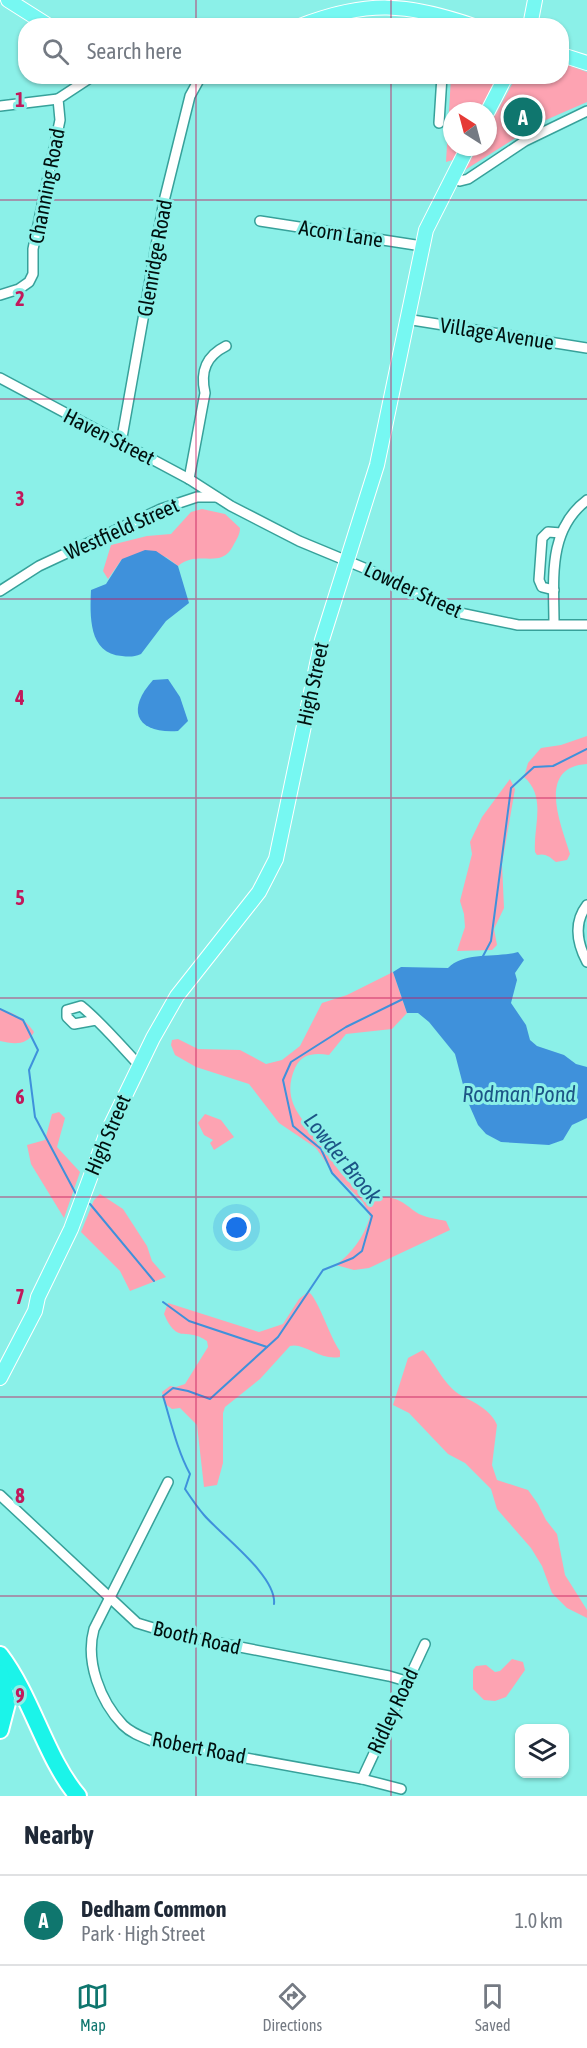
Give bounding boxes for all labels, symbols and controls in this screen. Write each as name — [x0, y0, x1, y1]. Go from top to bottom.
search box — [18, 18, 569, 84]
icon: search — [39, 35, 72, 68]
text: Search here — [87, 38, 182, 64]
text: 1 — [15, 88, 25, 111]
pin: A — [504, 94, 542, 140]
north arrow — [443, 102, 497, 156]
street label: Channing Road — [23, 126, 69, 245]
street label: Glenridge Road — [132, 197, 176, 318]
street label: Acorn Lane — [297, 215, 385, 251]
text: 2 — [15, 287, 25, 310]
street label: Village Avenue — [438, 312, 556, 354]
street label: Haven Street — [60, 403, 159, 469]
text: 3 — [15, 487, 25, 510]
street label: Westfield Street — [61, 492, 182, 564]
street label: Lowder Street — [361, 556, 466, 622]
street label: High Street — [291, 640, 333, 728]
text: 4 — [14, 686, 25, 709]
text: 5 — [15, 886, 25, 909]
water label: Rodman Pond — [462, 1081, 576, 1107]
text: 6 — [15, 1085, 25, 1108]
street label: High Street — [79, 1091, 135, 1179]
water label: Lowder Brook — [299, 1108, 387, 1208]
your location — [222, 1213, 251, 1242]
text: 7 — [15, 1285, 25, 1308]
text: 8 — [15, 1484, 25, 1507]
street label: Booth Road — [151, 1615, 243, 1659]
street label: Ridley Road — [362, 1664, 422, 1757]
text: 9 — [15, 1684, 25, 1707]
map controls — [515, 1724, 569, 1778]
button: layers — [515, 1724, 569, 1778]
street label: Robert Road — [150, 1726, 248, 1768]
text: Nearby — [24, 1820, 94, 1850]
text: Dedham Common — [81, 1896, 226, 1922]
text: A — [39, 1909, 48, 1932]
text: 1.0 km — [515, 1909, 563, 1932]
text: Park · High Street — [81, 1922, 205, 1945]
tab: Map — [76, 1980, 109, 2034]
tab: Directions — [262, 1980, 322, 2034]
tab: Saved — [475, 1980, 510, 2034]

